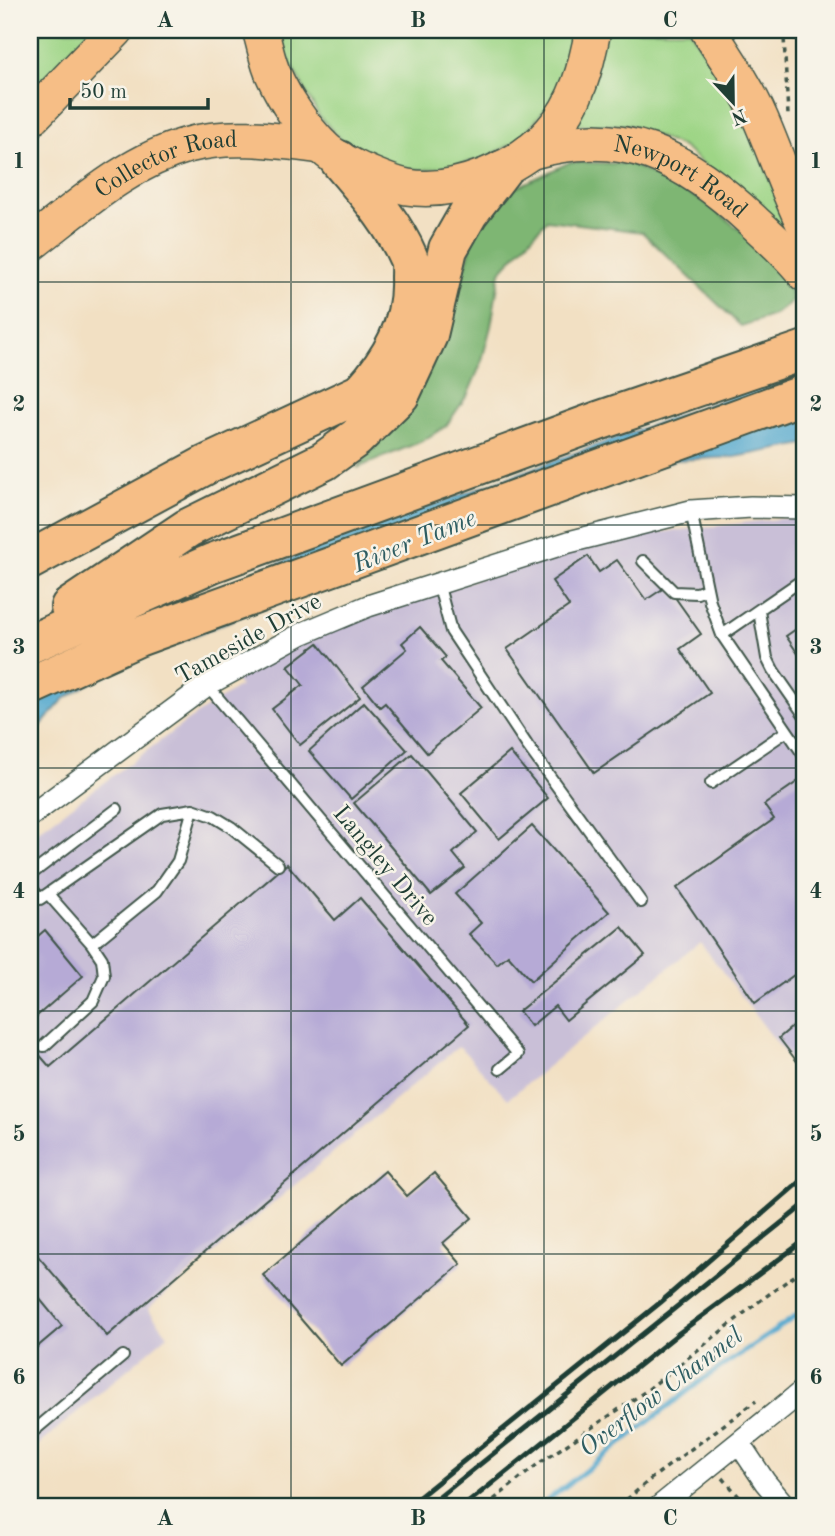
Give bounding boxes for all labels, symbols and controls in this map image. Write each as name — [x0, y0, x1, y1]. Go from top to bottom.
text: A — [156, 9, 174, 32]
text: B — [410, 9, 426, 32]
text: C — [662, 9, 678, 32]
scale bar — [70, 66, 208, 110]
north arrow — [698, 66, 768, 136]
text: 50 m — [80, 82, 127, 103]
text: N — [728, 104, 749, 127]
street label: Collector Road — [91, 129, 238, 204]
street label: Newport Road — [611, 133, 751, 224]
text: 1 — [12, 150, 26, 173]
text: 1 — [809, 150, 823, 173]
text: 2 — [12, 393, 26, 416]
text: 2 — [809, 393, 823, 416]
water label: River Tame — [348, 505, 480, 579]
street label: Tameside Drive — [172, 590, 326, 690]
text: 3 — [12, 636, 26, 659]
text: 3 — [809, 636, 823, 659]
street label: Langley Drive — [328, 802, 441, 931]
text: 4 — [12, 880, 26, 903]
text: 4 — [809, 880, 823, 903]
text: 5 — [12, 1123, 26, 1146]
text: 5 — [809, 1123, 823, 1146]
water label: Overflow Channel — [575, 1323, 748, 1462]
text: 6 — [12, 1366, 26, 1389]
text: 6 — [809, 1366, 823, 1389]
text: A — [156, 1507, 174, 1530]
text: B — [410, 1507, 426, 1530]
text: C — [662, 1507, 678, 1530]

